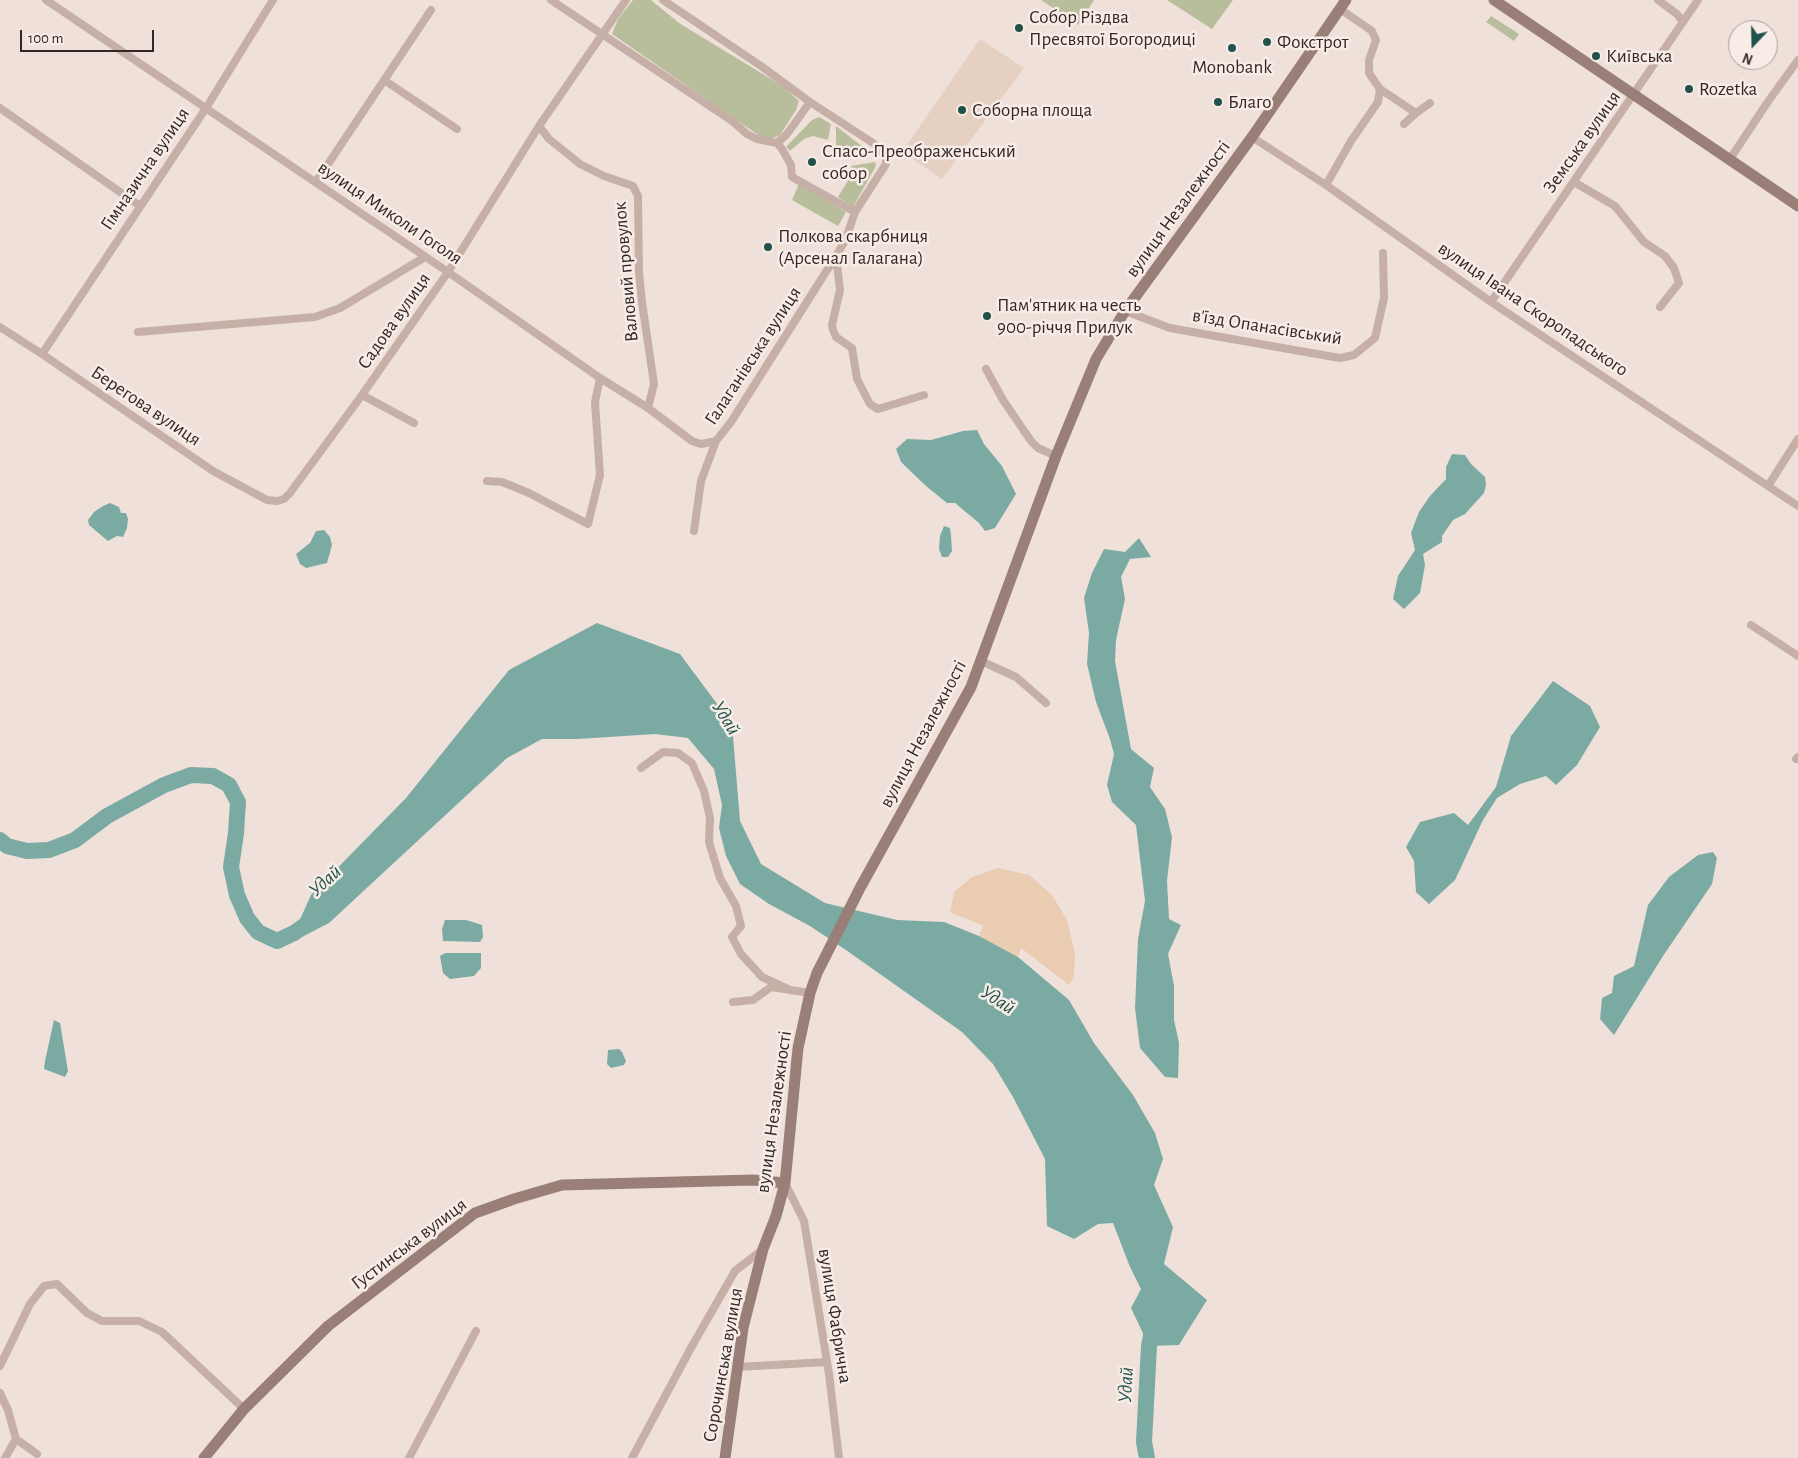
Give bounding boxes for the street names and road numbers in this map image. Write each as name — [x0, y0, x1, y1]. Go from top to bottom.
street label: Земська вулиця — [1538, 86, 1626, 198]
street label: Гімназична вулиця — [95, 103, 195, 235]
street label: вулиця Незалежності — [1121, 136, 1235, 282]
street label: вулиця Миколи Гоголя — [313, 156, 467, 270]
street label: Валовий провулок — [609, 201, 643, 343]
street label: вулиця Івана Скоропадського — [1433, 237, 1633, 381]
street label: Садова вулиця — [352, 268, 436, 374]
street label: Галаганівська вулиця — [700, 283, 806, 429]
street label: в'їзд Опанасівський — [1190, 304, 1344, 350]
street label: Берегова вулиця — [87, 361, 205, 451]
street label: вулиця Незалежності — [875, 656, 971, 812]
street label: вулиця Незалежності — [751, 1029, 797, 1195]
street label: Густинська вулиця — [347, 1193, 471, 1295]
street label: вулиця Фабрична — [813, 1247, 857, 1385]
street label: Сорочинська вулиця — [698, 1286, 748, 1444]

